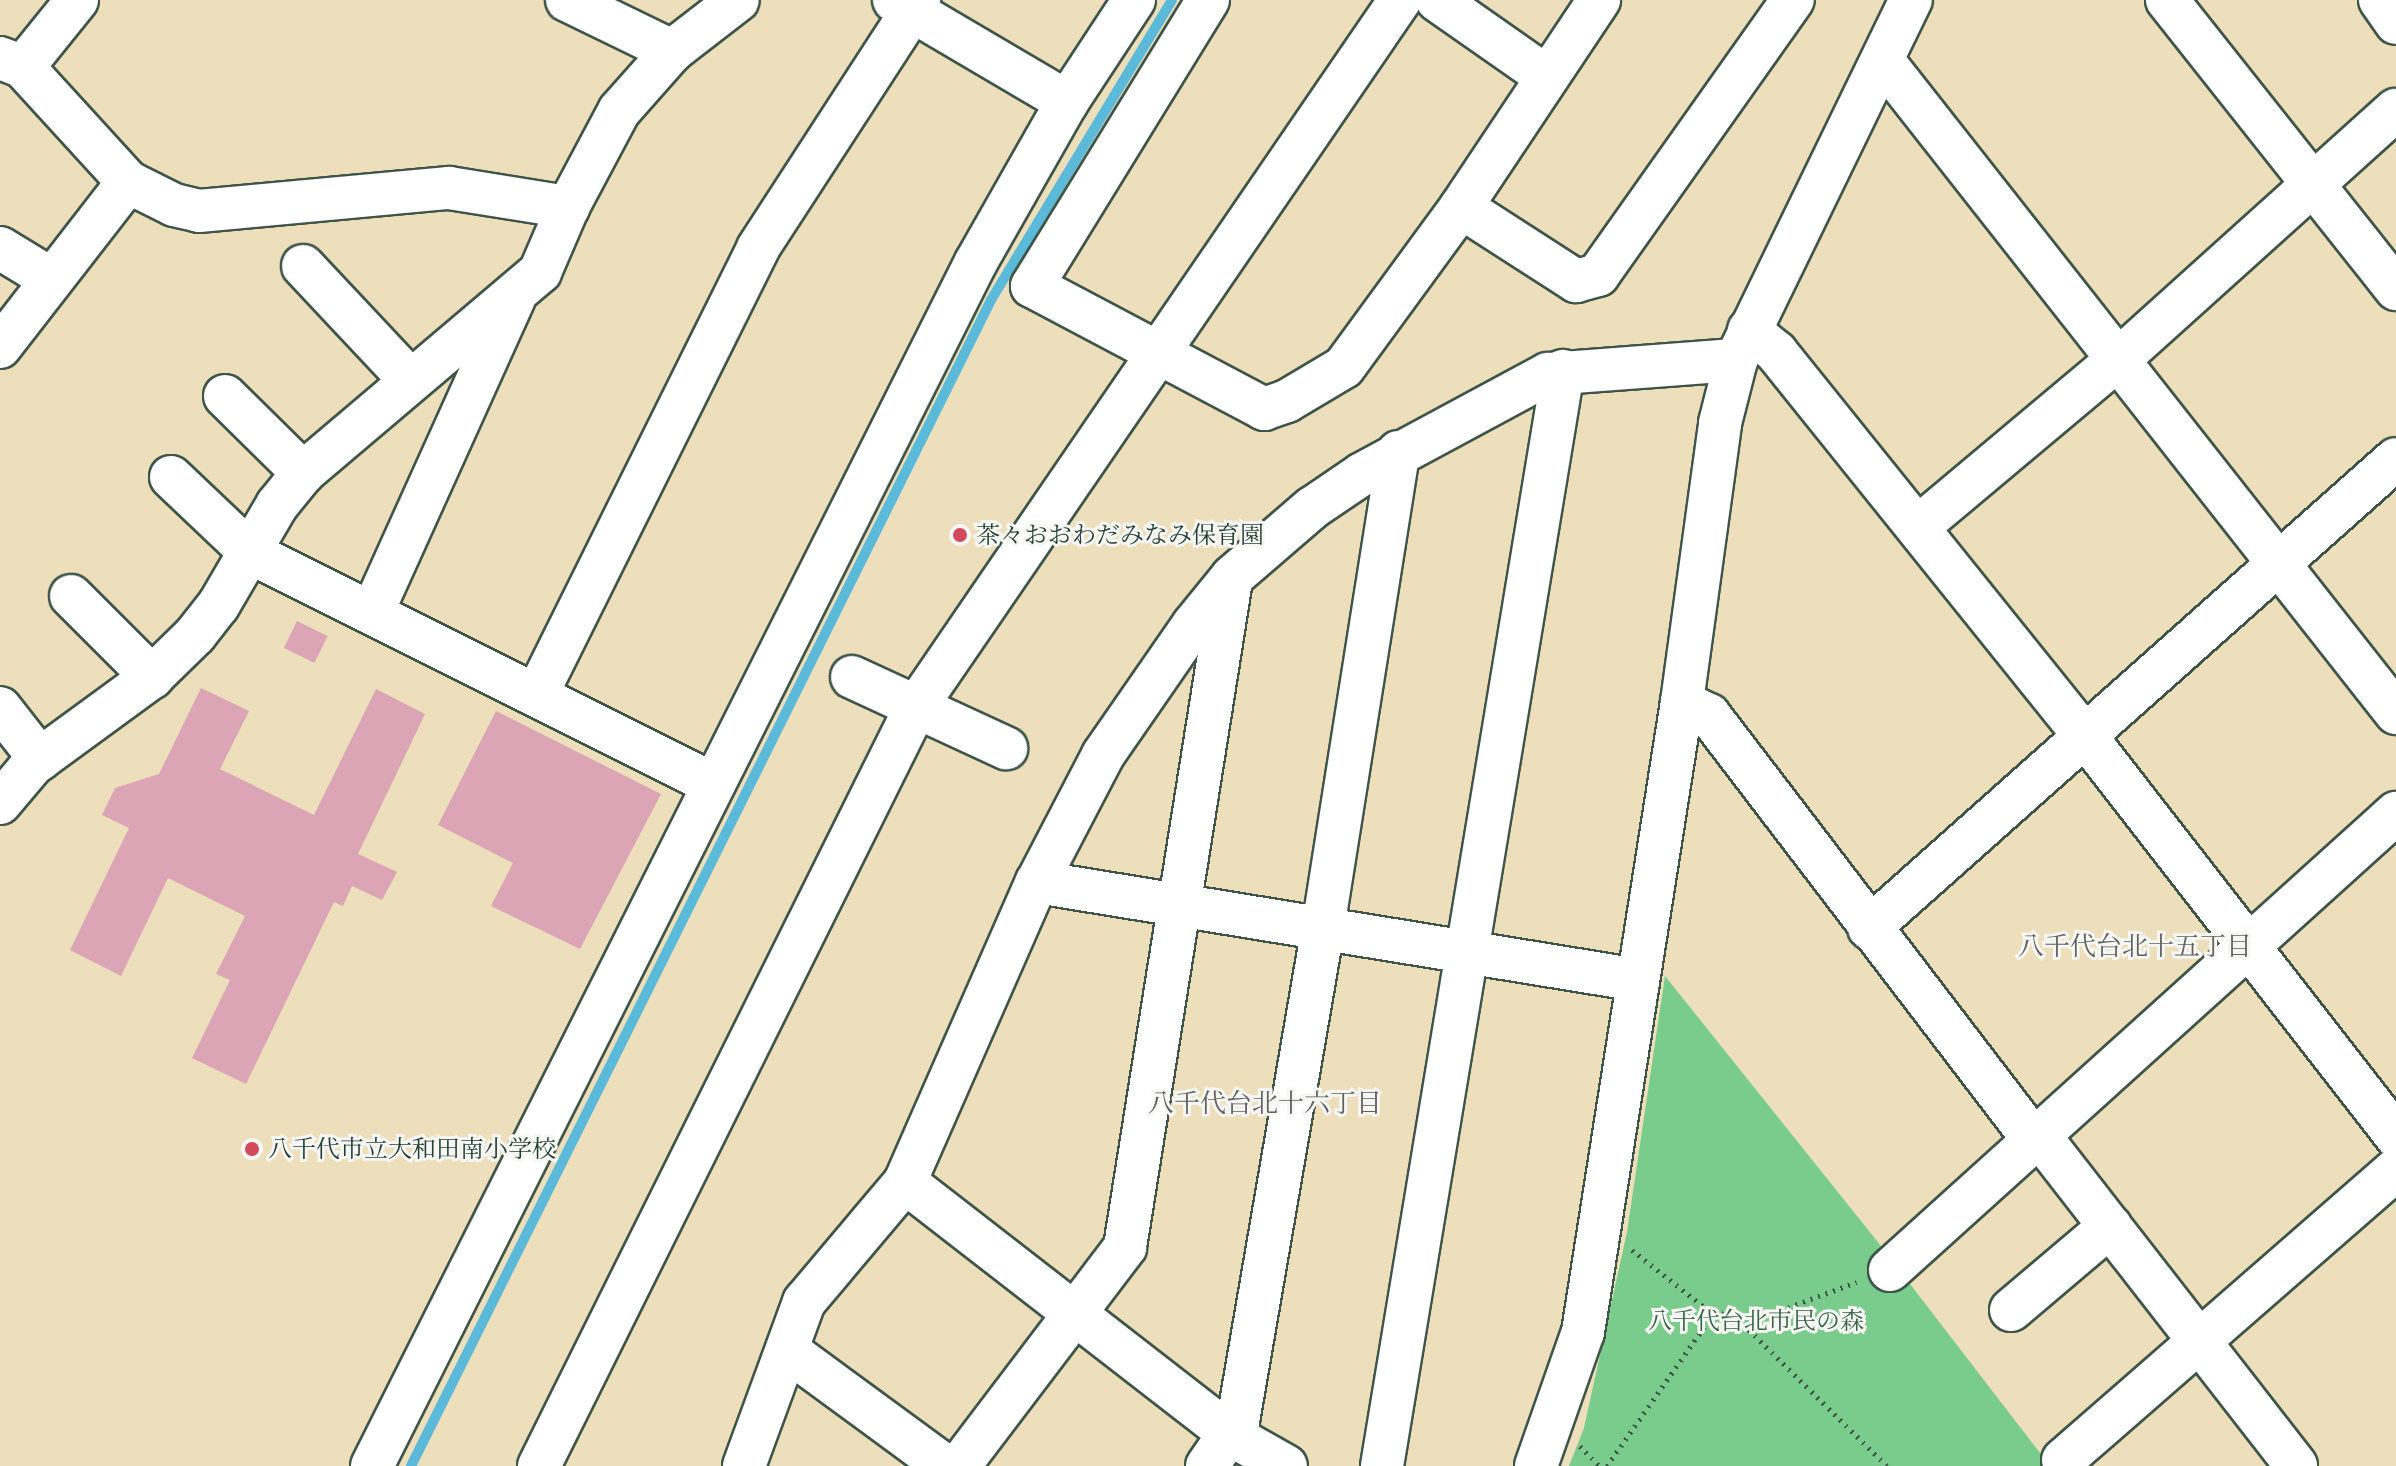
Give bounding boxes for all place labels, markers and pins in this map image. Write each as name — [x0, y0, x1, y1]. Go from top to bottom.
place label: 茶々おおわだみなみ保育園 — [976, 521, 1264, 549]
marker: 茶々おおわだみなみ保育園 — [951, 526, 969, 544]
place label: 八千代市立大和田南小学校 — [268, 1135, 556, 1163]
marker: 八千代市立大和田南小学校 — [243, 1140, 261, 1158]

